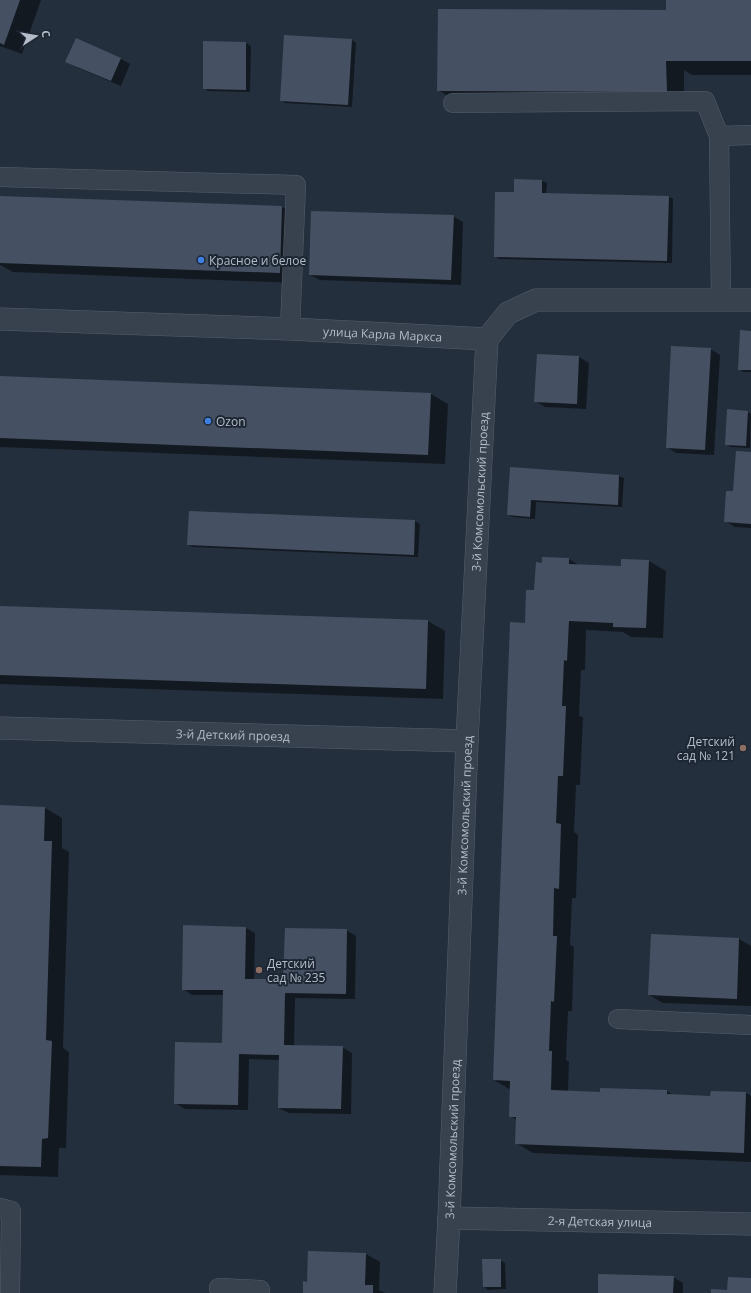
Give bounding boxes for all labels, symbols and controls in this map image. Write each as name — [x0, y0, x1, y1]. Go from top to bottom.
north arrow — [16, 16, 56, 56]
text: С — [38, 29, 54, 39]
place label: Красное и белое — [209, 252, 306, 269]
marker: Красное и белое — [196, 255, 206, 265]
street label: улица Карла Маркса — [323, 322, 443, 345]
street label: 3-й Комсомольский проезд — [467, 412, 492, 572]
place label: Ozon — [216, 413, 246, 430]
marker: Ozon — [203, 416, 213, 426]
street label: 3-й Детский проезд — [176, 724, 290, 745]
place label: Детский сад № 121 — [677, 733, 735, 764]
street label: 3-й Комсомольский проезд — [453, 735, 476, 895]
marker: Детский сад № 121 — [738, 743, 748, 753]
place label: Детский сад № 235 — [267, 955, 325, 986]
marker: Детский сад № 235 — [254, 965, 264, 975]
street label: 3-й Комсомольский проезд — [440, 1059, 463, 1219]
street label: 2-я Детская улица — [548, 1211, 652, 1231]

